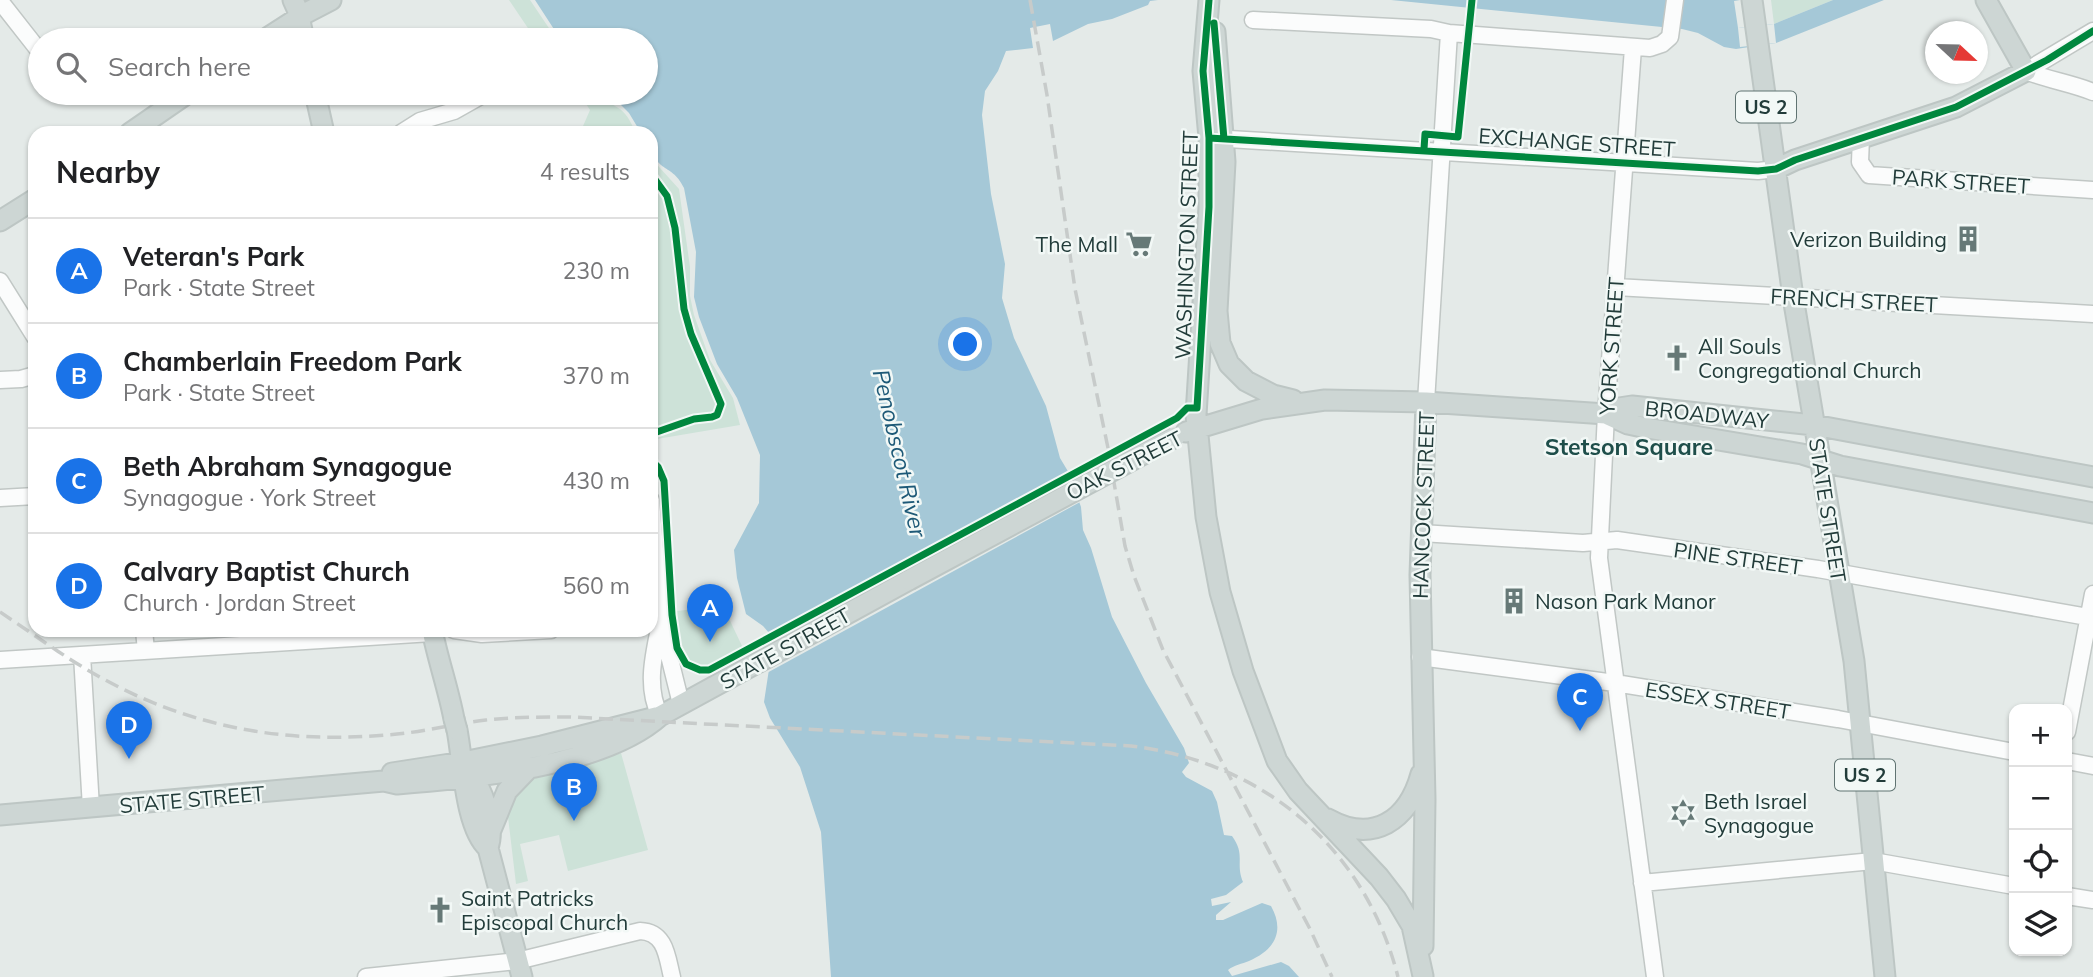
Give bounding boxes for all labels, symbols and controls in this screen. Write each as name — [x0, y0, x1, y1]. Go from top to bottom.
north arrow — [1925, 21, 1988, 84]
search box — [28, 28, 658, 105]
icon: search — [52, 48, 90, 86]
text: Search here — [108, 50, 251, 83]
road number: US 2 — [1736, 92, 1796, 122]
street label: EXCHANGE STREET — [1478, 122, 1677, 162]
street label: WASHINGTON STREET — [1169, 130, 1203, 360]
text: Nearby — [56, 153, 160, 191]
text: 4 results — [540, 157, 630, 186]
street label: PARK STREET — [1891, 163, 2031, 199]
building icon: Verizon Building — [1953, 224, 1983, 254]
place label: Verizon Building — [1790, 226, 1947, 252]
supermarket icon: The Mall — [1124, 229, 1154, 259]
place label: The Mall — [1035, 231, 1118, 257]
text: Veteran's Park — [123, 240, 304, 273]
text: A — [70, 256, 88, 285]
text: 230 m — [562, 256, 630, 285]
text: Park · State Street — [123, 273, 315, 302]
street label: YORK STREET — [1593, 276, 1629, 417]
street label: FRENCH STREET — [1770, 283, 1939, 317]
your location — [948, 327, 982, 361]
place label: All Souls Congregational Church — [1698, 333, 1921, 383]
church icon: All Souls Congregational Church — [1662, 343, 1692, 373]
text: Chamberlain Freedom Park — [123, 345, 462, 378]
text: B — [71, 361, 87, 390]
text: 370 m — [562, 361, 630, 390]
water label: Penobscot River — [867, 366, 934, 541]
text: Park · State Street — [123, 378, 315, 407]
street label: BROADWAY — [1644, 395, 1770, 433]
street label: HANCOCK STREET — [1407, 410, 1439, 599]
street label: OAK STREET — [1061, 424, 1187, 505]
district label: Stetson Square — [1545, 432, 1713, 461]
street label: STATE STREET — [1804, 436, 1852, 584]
text: Beth Abraham Synagogue — [123, 450, 452, 483]
text: C — [71, 466, 87, 495]
text: 430 m — [562, 466, 630, 495]
text: Synagogue · York Street — [123, 483, 376, 512]
street label: PINE STREET — [1672, 536, 1804, 580]
text: Calvary Baptist Church — [123, 555, 410, 588]
text: D — [70, 571, 88, 600]
text: 560 m — [562, 571, 630, 600]
pin: A — [687, 584, 733, 642]
building icon: Nason Park Manor — [1499, 586, 1529, 616]
text: Church · Jordan Street — [123, 588, 355, 617]
place label: Nason Park Manor — [1535, 588, 1716, 614]
street label: STATE STREET — [715, 601, 855, 695]
pin: C — [1557, 673, 1603, 731]
street label: ESSEX STREET — [1643, 676, 1793, 724]
pin: D — [106, 701, 152, 759]
map controls — [2009, 704, 2072, 956]
button: + — [2009, 704, 2072, 767]
road number: US 2 — [1835, 760, 1895, 790]
pin: B — [551, 763, 597, 821]
button: − — [2009, 767, 2072, 830]
street label: STATE STREET — [118, 780, 266, 818]
place label: Beth Israel Synagogue — [1704, 788, 1814, 838]
synagogue icon: Beth Israel Synagogue — [1668, 798, 1698, 828]
button: locate — [2009, 830, 2072, 893]
place label: Saint Patricks Episcopal Church — [461, 885, 628, 935]
button: layers — [2009, 893, 2072, 956]
church icon: Saint Patricks Episcopal Church — [425, 895, 455, 925]

